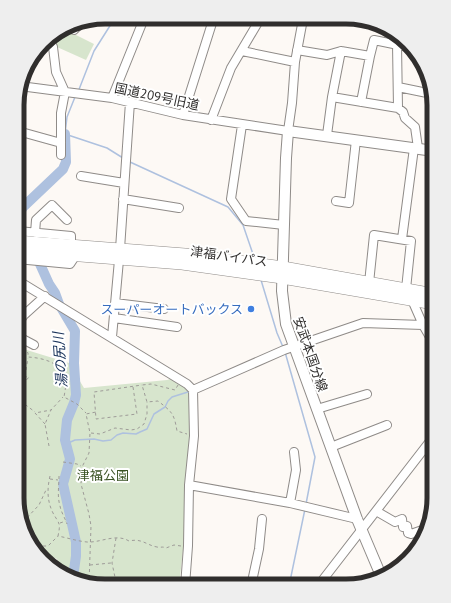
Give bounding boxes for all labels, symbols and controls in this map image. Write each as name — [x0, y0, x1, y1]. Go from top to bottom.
street label: 国道209号旧道 — [113, 79, 201, 114]
street label: 津福バイパス — [189, 243, 269, 270]
place label: スーパーオートバックス — [101, 301, 243, 318]
marker: スーパーオートバックス — [246, 304, 256, 314]
street label: 安武本国分線 — [290, 315, 331, 394]
water label: 湯の尻川 — [49, 329, 71, 389]
park label: 津福公園 — [77, 467, 129, 484]

